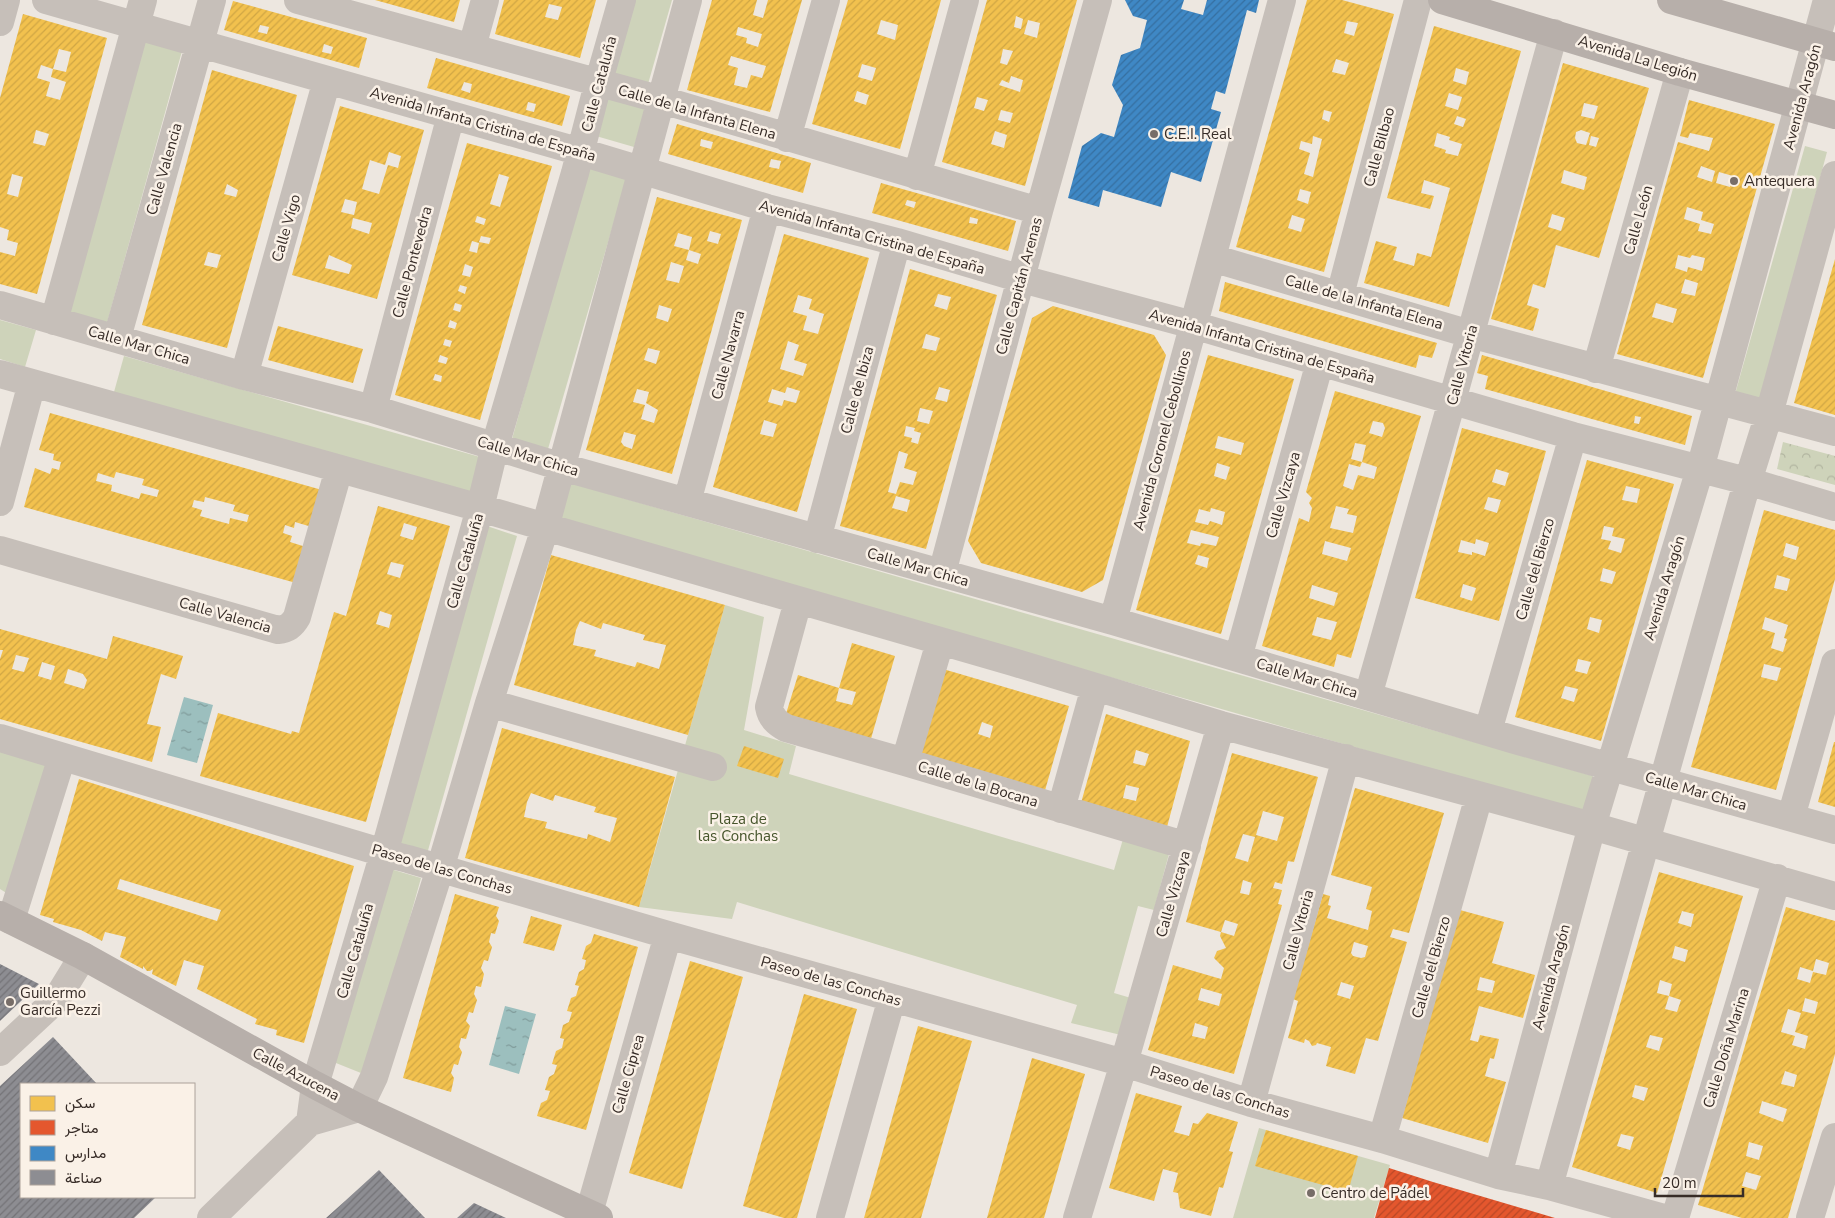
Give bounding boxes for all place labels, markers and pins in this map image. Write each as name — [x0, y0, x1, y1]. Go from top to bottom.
place label: C.E.I. Real — [1164, 124, 1232, 144]
marker: C.E.I. Real — [1148, 128, 1160, 140]
place label: Antequera — [1744, 171, 1815, 191]
marker: Antequera — [1728, 175, 1740, 187]
place label: Guillermo García Pezzi — [20, 983, 101, 1020]
marker: Guillermo García Pezzi — [4, 996, 16, 1008]
place label: Centro de Pádel — [1321, 1183, 1429, 1203]
marker: Centro de Pádel — [1305, 1187, 1317, 1199]

